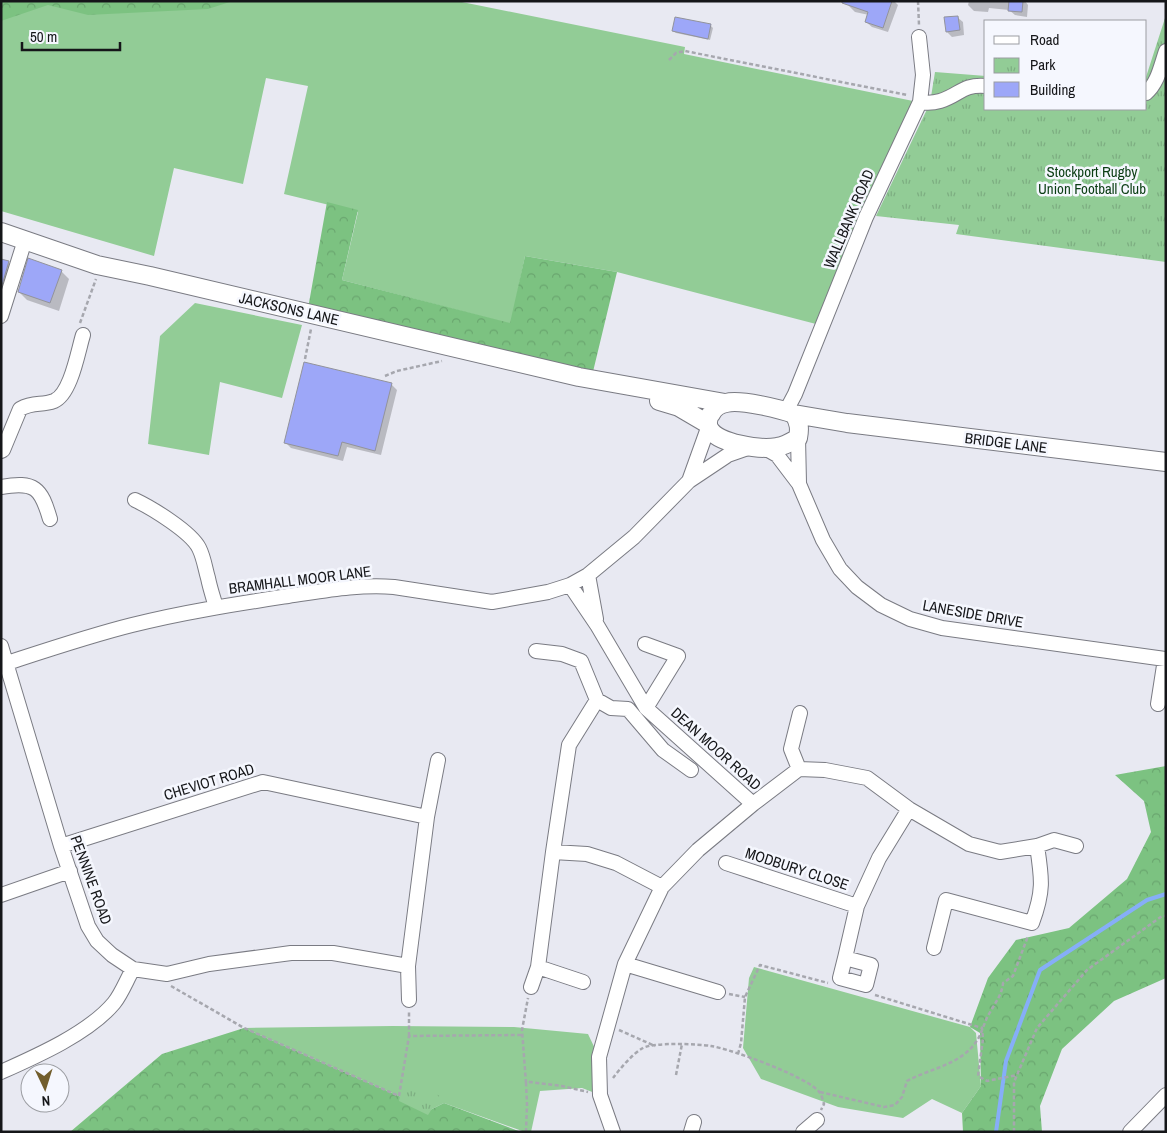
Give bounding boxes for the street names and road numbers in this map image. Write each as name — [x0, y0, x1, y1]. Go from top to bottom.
street label: WALLBANK ROAD — [818, 166, 879, 271]
street label: JACKSONS LANE — [237, 287, 341, 330]
street label: BRIDGE LANE — [964, 427, 1048, 458]
street label: BRAMHALL MOOR LANE — [228, 560, 372, 599]
street label: LANESIDE DRIVE — [921, 594, 1025, 633]
street label: DEAN MOOR ROAD — [667, 702, 766, 795]
street label: CHEVIOT ROAD — [161, 758, 257, 805]
street label: PENNINE ROAD — [66, 832, 117, 928]
street label: MODBURY CLOSE — [743, 842, 852, 895]

